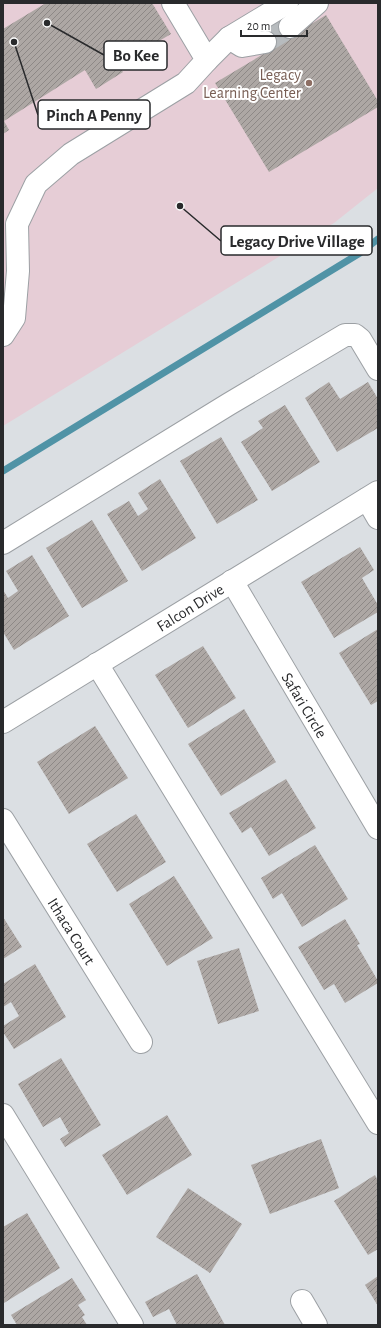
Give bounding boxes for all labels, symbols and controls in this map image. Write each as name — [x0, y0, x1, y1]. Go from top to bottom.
scale bar — [241, 12, 307, 38]
text: 20 m — [247, 20, 270, 32]
callout: Bo Kee — [104, 41, 167, 70]
text: Bo Kee — [113, 47, 159, 64]
place label: Legacy Learning Center — [203, 67, 302, 101]
marker: Legacy Learning Center — [304, 78, 314, 88]
callout: Pinch A Penny — [38, 100, 150, 129]
text: Pinch A Penny — [46, 107, 142, 125]
callout: Legacy Drive Village — [221, 226, 372, 255]
text: Legacy Drive Village — [229, 233, 365, 251]
street label: Falcon Drive — [154, 581, 227, 635]
street label: Safari Circle — [279, 670, 330, 741]
street label: Ithaca Court — [44, 895, 98, 968]

